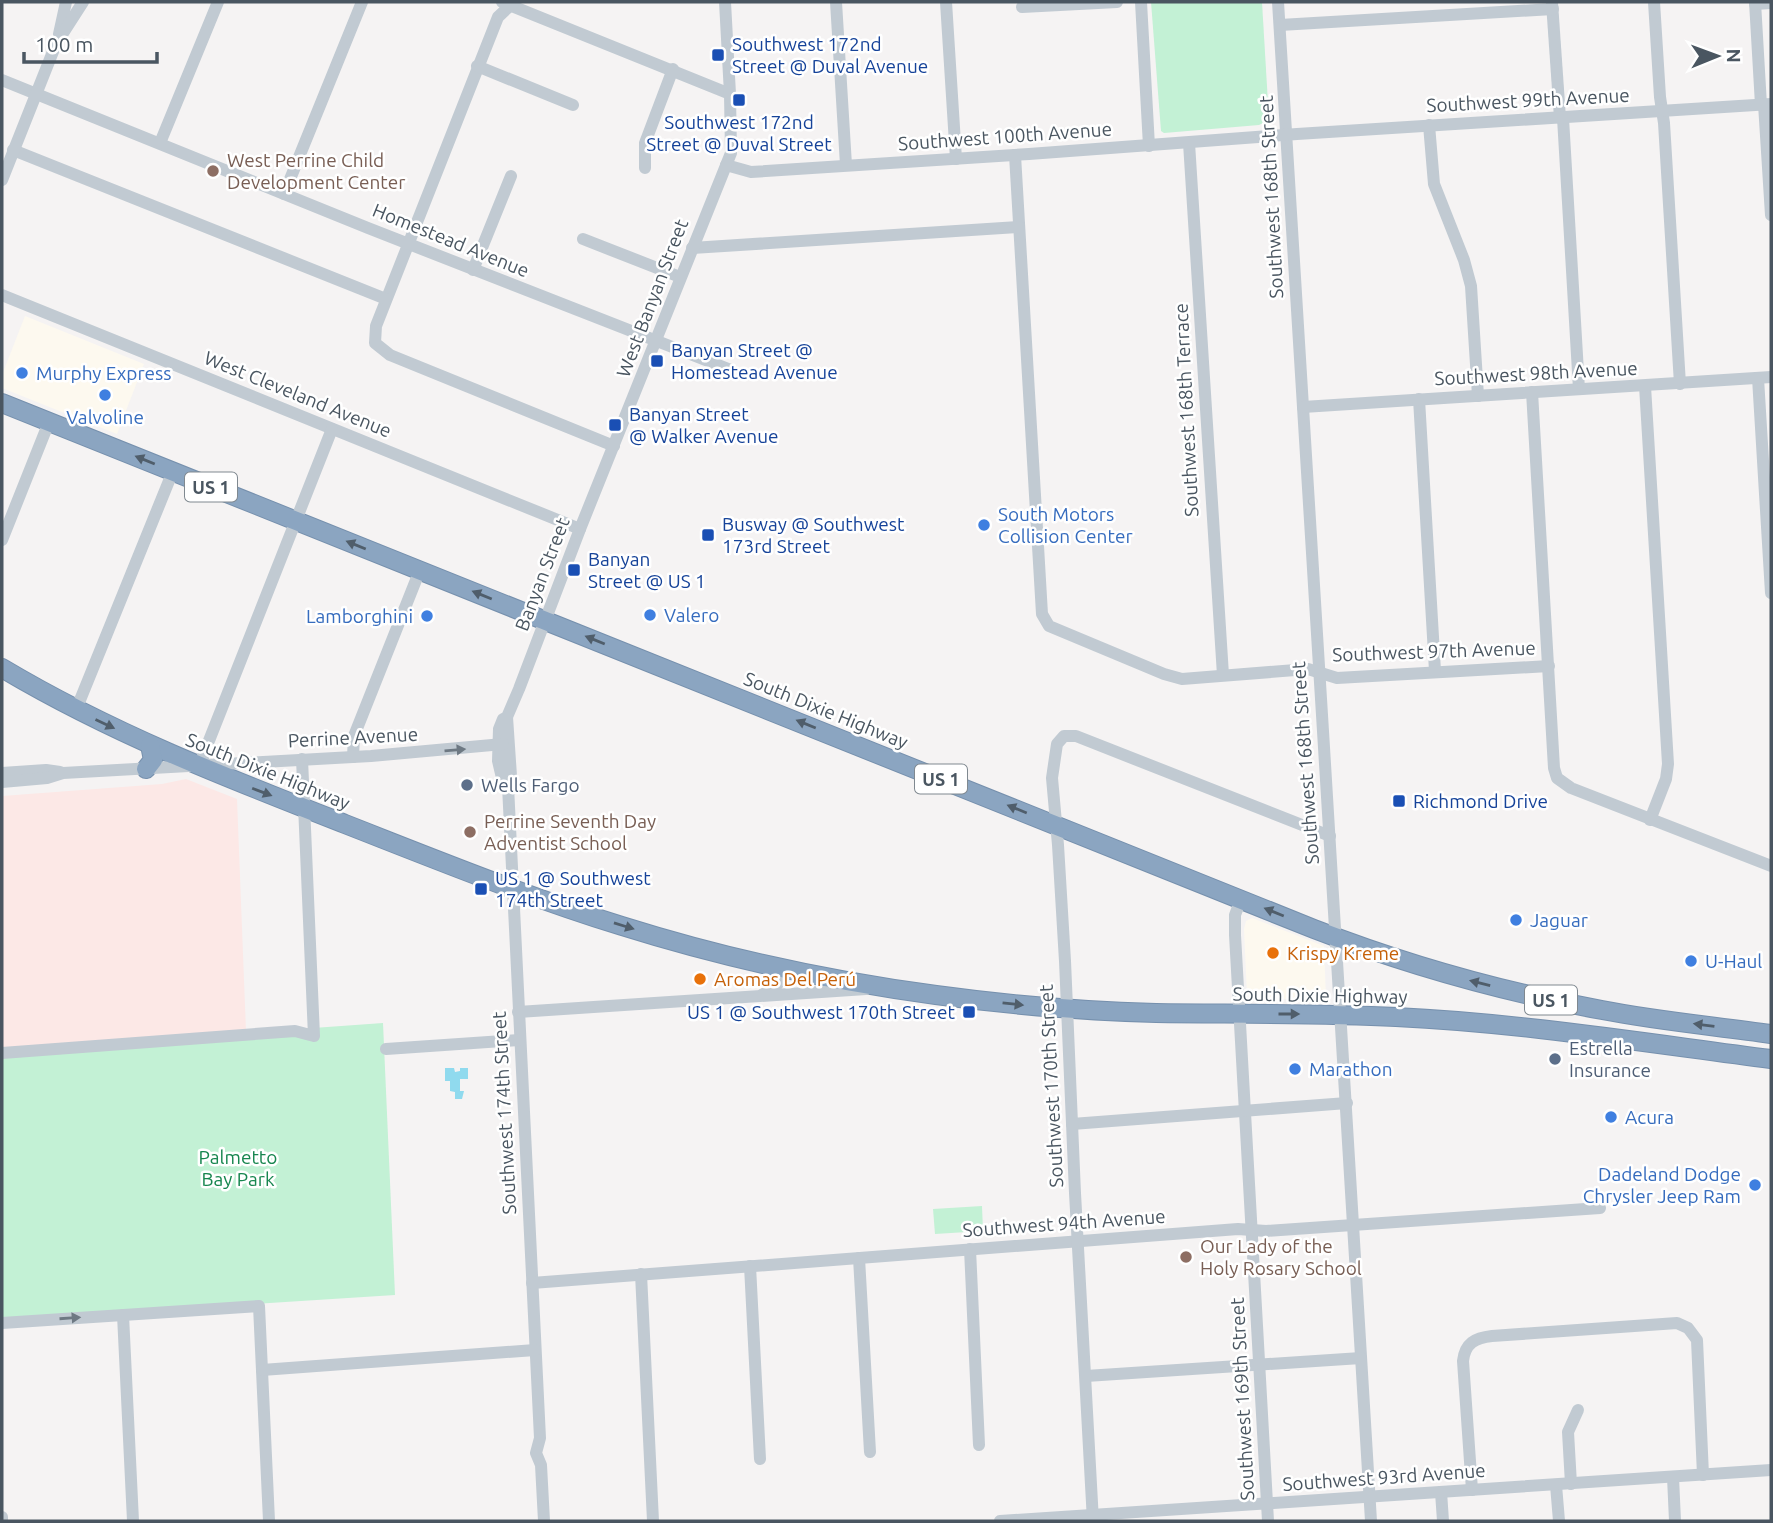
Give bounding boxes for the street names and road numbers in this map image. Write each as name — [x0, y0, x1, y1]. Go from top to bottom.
street label: Southwest 99th Avenue — [1426, 84, 1630, 116]
street label: Southwest 168th Street — [1255, 94, 1287, 299]
street label: Southwest 100th Avenue — [897, 118, 1113, 154]
street label: Homestead Avenue — [370, 199, 532, 281]
street label: West Banyan Street — [612, 215, 692, 380]
street label: Southwest 168th Terrace — [1169, 303, 1203, 517]
street label: West Cleveland Avenue — [201, 346, 395, 442]
street label: Southwest 98th Avenue — [1434, 357, 1638, 389]
road number: US 1 — [185, 472, 237, 502]
street label: Banyan Street — [510, 514, 574, 634]
street label: Southwest 97th Avenue — [1332, 636, 1536, 666]
street label: Southwest 168th Street — [1287, 660, 1323, 865]
street label: South Dixie Highway — [741, 667, 911, 753]
street label: Perrine Avenue — [287, 723, 419, 751]
street label: South Dixie Highway — [183, 728, 353, 814]
road number: US 1 — [915, 764, 967, 794]
street label: South Dixie Highway — [1232, 982, 1408, 1008]
street label: Southwest 170th Street — [1035, 983, 1067, 1188]
road number: US 1 — [1525, 986, 1577, 1015]
street label: Southwest 174th Street — [488, 1010, 520, 1215]
street label: Southwest 94th Avenue — [962, 1205, 1166, 1241]
street label: Southwest 169th Street — [1226, 1296, 1258, 1501]
street label: Southwest 93rd Avenue — [1282, 1459, 1486, 1495]

